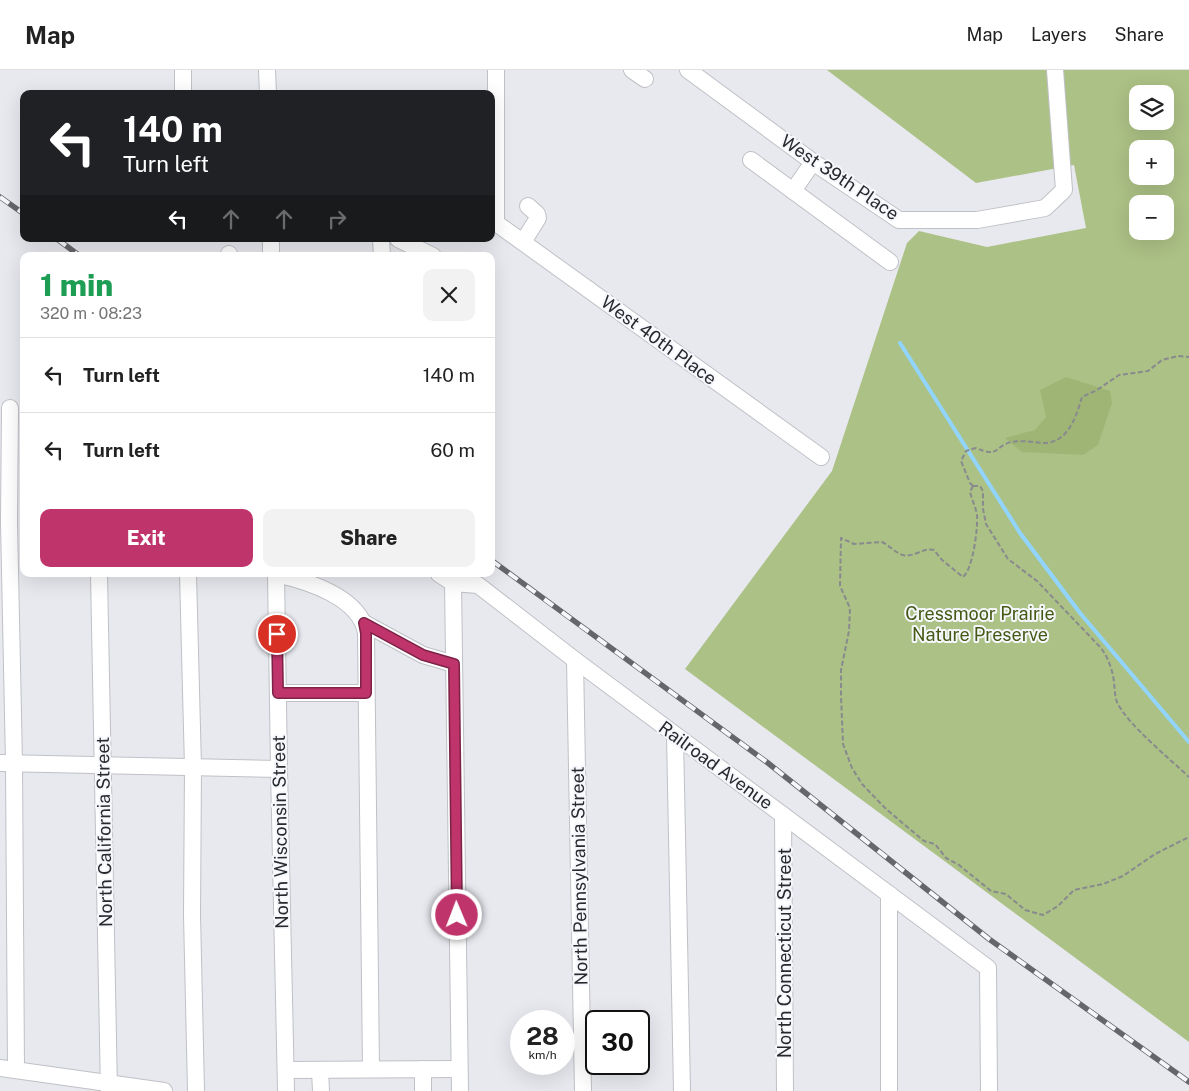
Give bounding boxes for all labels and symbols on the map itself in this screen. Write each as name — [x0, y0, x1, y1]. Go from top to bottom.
street label: West 39th Place — [777, 130, 903, 224]
street label: West 40th Place — [597, 291, 721, 389]
park label: Cressmoor Prairie Nature Preserve — [905, 603, 1055, 645]
pin — [256, 613, 298, 655]
street label: Railroad Avenue — [655, 717, 777, 813]
street label: North Wisconsin Street — [268, 735, 292, 929]
street label: North California Street — [92, 737, 116, 927]
street label: North Pennsylvania Street — [567, 766, 591, 986]
street label: North Connecticut Street — [774, 848, 795, 1058]
position arrow — [430, 888, 482, 940]
speed limit sign: 30 — [585, 1010, 650, 1075]

